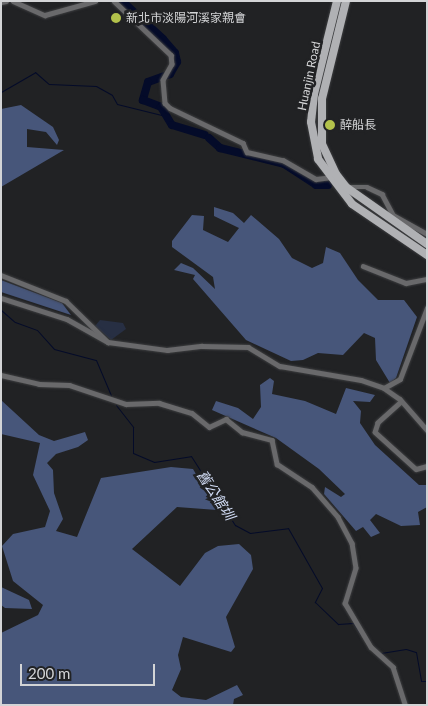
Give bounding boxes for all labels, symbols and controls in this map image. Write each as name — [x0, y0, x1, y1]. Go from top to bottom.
place label: 新北市淡陽河溪家親會 — [126, 11, 246, 25]
marker: 新北市淡陽河溪家親會 — [110, 12, 122, 24]
street label: Huanjin Road — [295, 40, 323, 112]
place label: 醉船長 — [340, 118, 376, 132]
marker: 醉船長 — [324, 119, 336, 131]
water label: 舊公館圳 — [194, 467, 238, 523]
scale bar — [22, 654, 158, 686]
text: 200 m — [28, 664, 70, 682]

